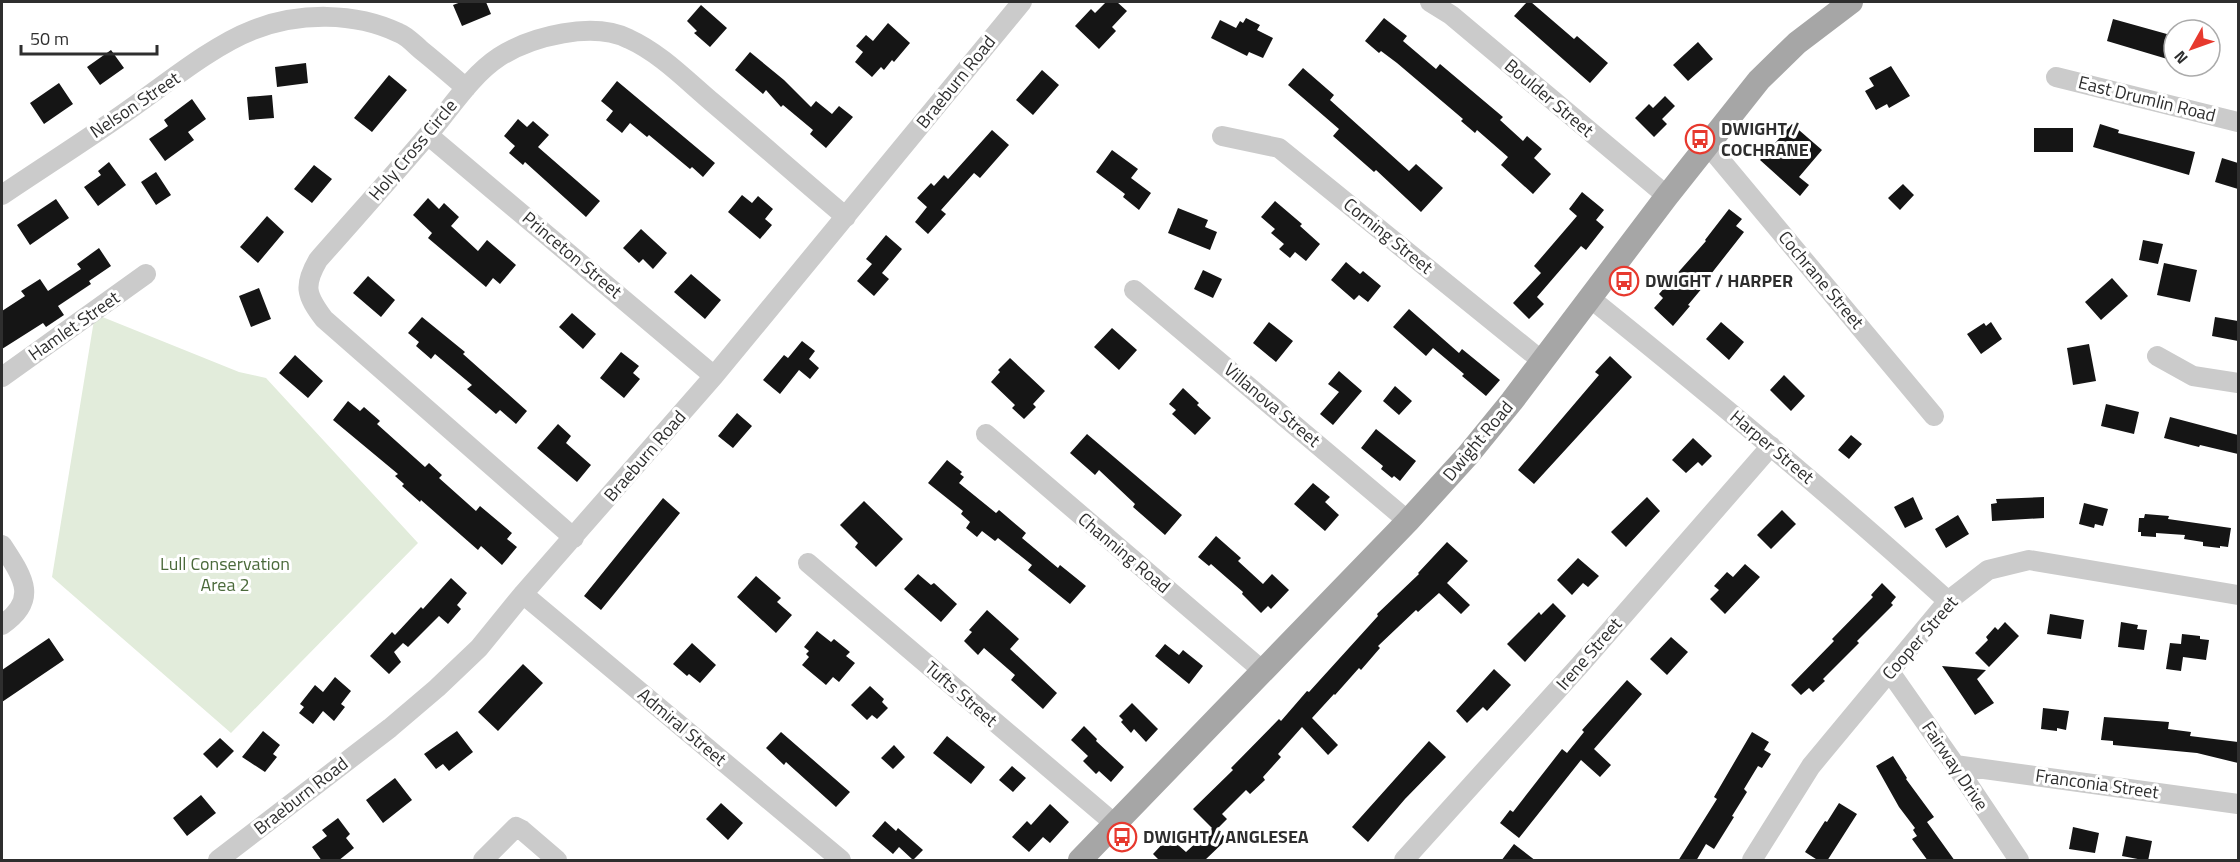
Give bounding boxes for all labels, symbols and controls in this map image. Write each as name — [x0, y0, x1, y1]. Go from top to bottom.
scale bar — [21, 18, 158, 56]
north arrow — [2162, 18, 2222, 78]
text: 50 m — [30, 25, 69, 52]
street label: Braeburn Road — [909, 29, 1002, 134]
text: N — [2168, 46, 2193, 70]
street label: Boulder Street — [1499, 52, 1600, 144]
street label: Nelson Street — [84, 64, 186, 145]
street label: East Drumlin Road — [2076, 68, 2219, 129]
street label: Holy Cross Circle — [362, 93, 463, 206]
place label: DWIGHT / COCHRANE — [1721, 115, 1809, 163]
bus stop icon: DWIGHT / COCHRANE — [1684, 123, 1716, 155]
street label: Corning Street — [1338, 191, 1439, 281]
street label: Princeton Street — [516, 205, 629, 305]
street label: Cochrane Street — [1772, 225, 1871, 335]
bus stop icon: DWIGHT / HARPER — [1608, 265, 1640, 297]
place label: DWIGHT / HARPER — [1645, 267, 1793, 294]
street label: Hamlet Street — [23, 284, 125, 367]
street label: Villanova Street — [1218, 356, 1327, 454]
street label: Dwight Road — [1436, 395, 1519, 487]
street label: Harper Street — [1724, 403, 1821, 490]
street label: Braeburn Road — [597, 404, 692, 507]
street label: Channing Road — [1072, 506, 1177, 599]
park label: Lull Conservation Area 2 — [160, 550, 290, 598]
street label: Cooper Street — [1875, 589, 1964, 686]
street label: Irene Street — [1549, 611, 1628, 696]
street label: Tufts Street — [919, 654, 1004, 733]
street label: Admiral Street — [632, 681, 733, 772]
street label: Fairway Drive — [1916, 716, 1995, 816]
street label: Braeburn Road — [248, 750, 354, 841]
street label: Franconia Street — [2034, 761, 2161, 806]
bus stop icon: DWIGHT / ANGLESEA — [1106, 821, 1138, 853]
place label: DWIGHT / ANGLESEA — [1143, 823, 1309, 850]

